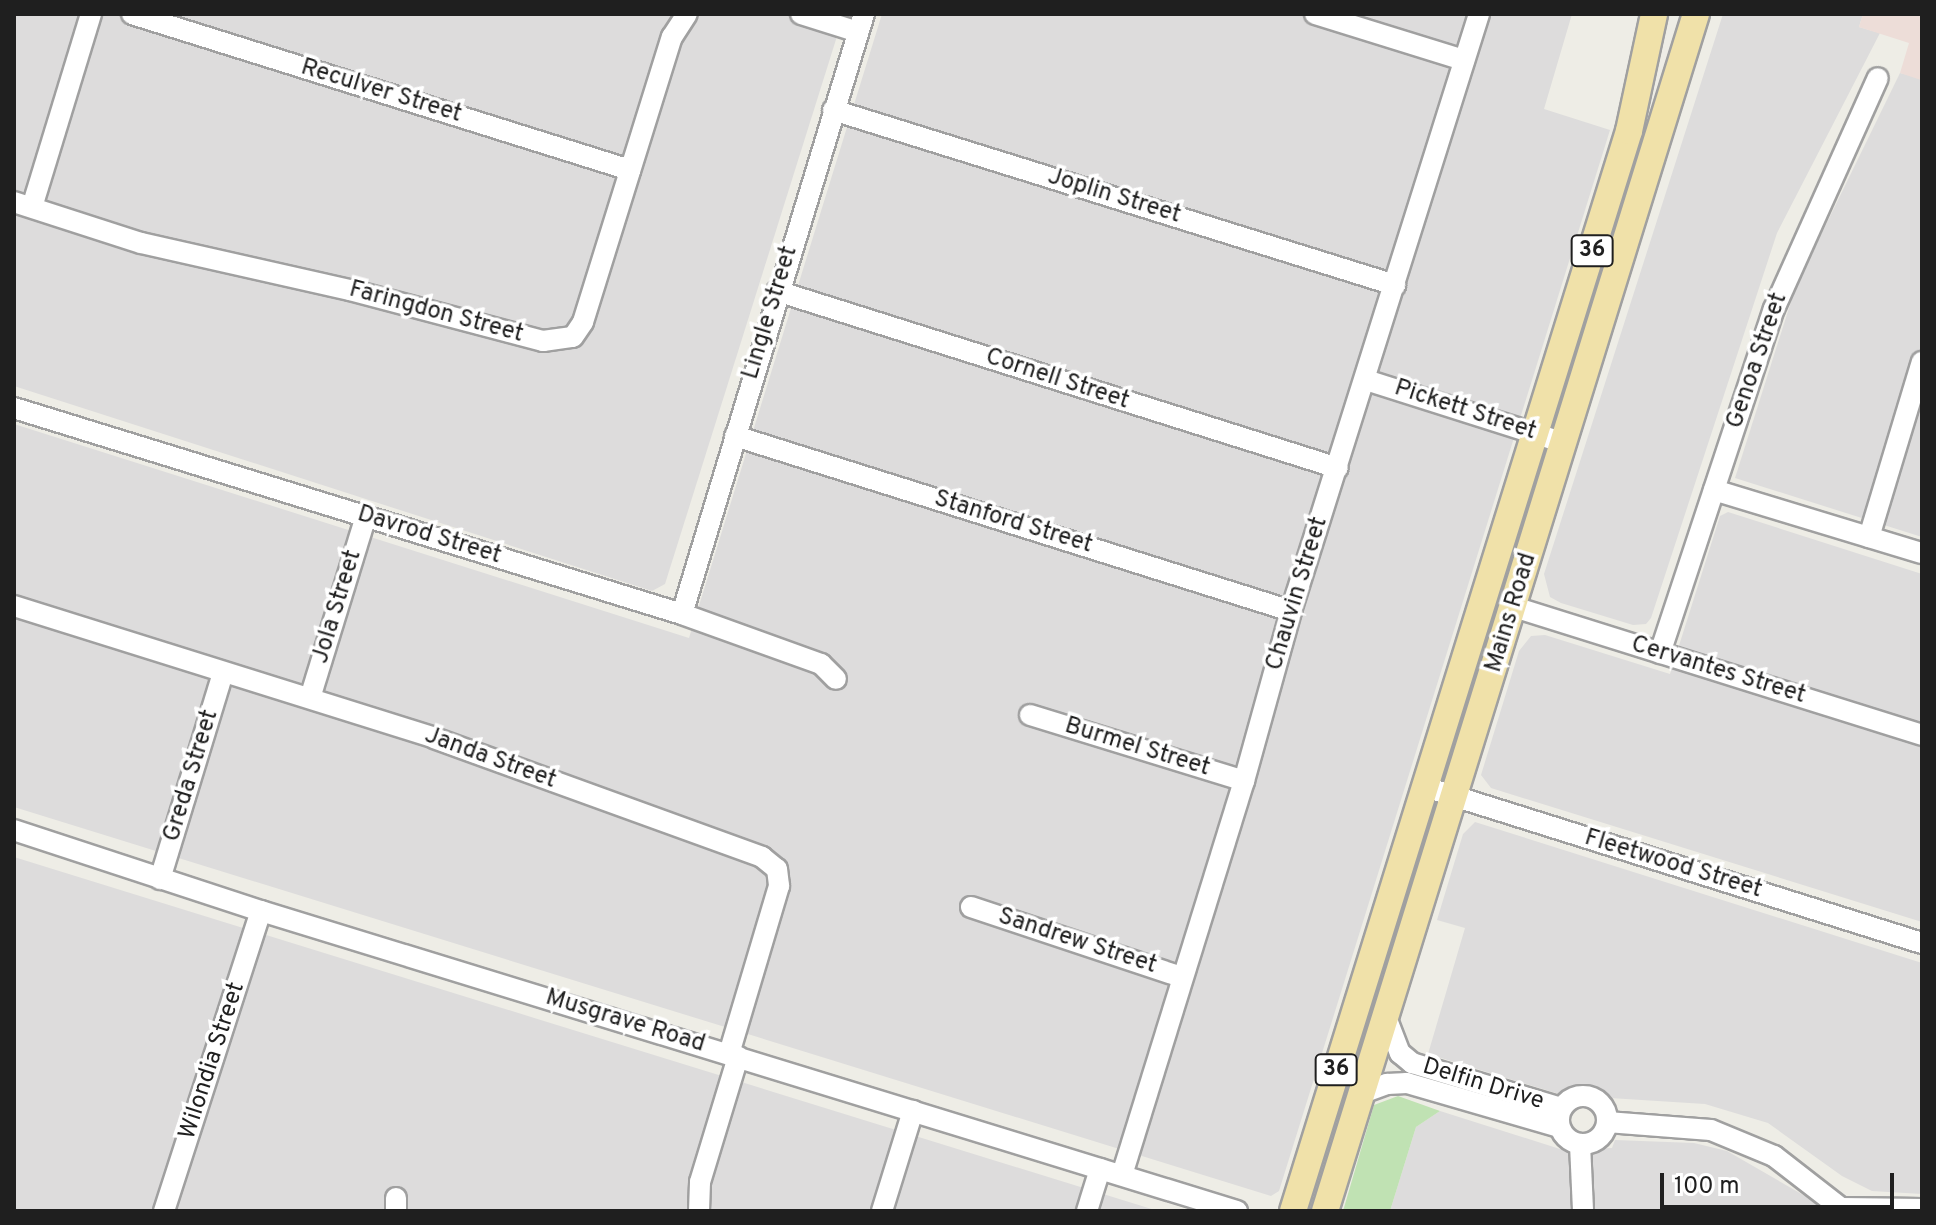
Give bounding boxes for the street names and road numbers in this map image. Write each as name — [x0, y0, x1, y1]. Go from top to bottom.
street label: Reculver Street — [297, 54, 465, 130]
street label: Joplin Street — [1044, 163, 1184, 231]
road number: 36 — [1570, 233, 1614, 269]
street label: Lingle Street — [737, 243, 805, 383]
street label: Faringdon Street — [346, 276, 526, 350]
street label: Genoa Street — [1721, 289, 1795, 433]
street label: Cornell Street — [982, 343, 1132, 417]
street label: Pickett Street — [1390, 375, 1540, 447]
street label: Stanford Street — [930, 485, 1096, 561]
street label: Davrod Street — [354, 500, 504, 572]
street label: Chauvin Street — [1261, 514, 1335, 674]
street label: Jola Street — [307, 547, 369, 667]
street label: Mains Road — [1480, 550, 1544, 676]
street label: Cervantes Street — [1627, 631, 1809, 711]
street label: Greda Street — [158, 707, 226, 845]
street label: Burmel Street — [1061, 712, 1213, 784]
street label: Janda Street — [420, 722, 560, 796]
street label: Fleetwood Street — [1581, 824, 1765, 906]
street label: Sandrew Street — [994, 903, 1160, 981]
street label: Wilondia Street — [174, 979, 252, 1143]
street label: Musgrave Road — [542, 984, 708, 1060]
road number: 36 — [1314, 1052, 1358, 1088]
street label: Delfin Drive — [1419, 1053, 1547, 1117]

